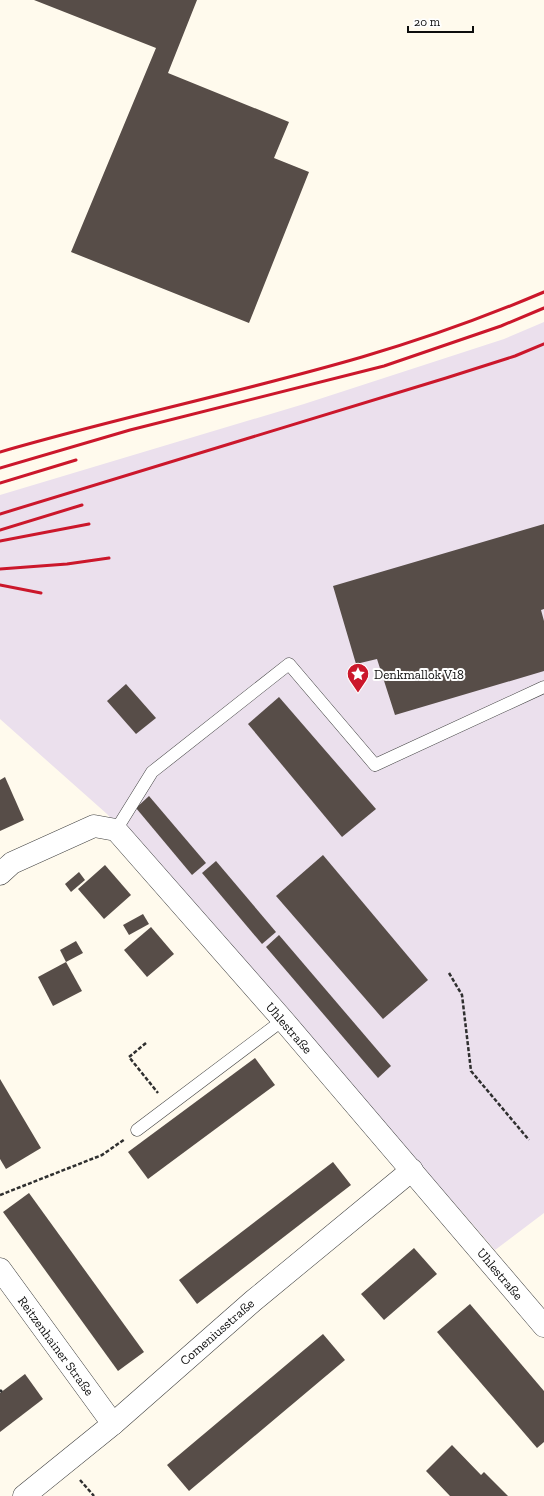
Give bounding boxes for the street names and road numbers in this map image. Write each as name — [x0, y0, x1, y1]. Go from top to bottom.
street label: Uhlestraße — [263, 999, 315, 1057]
street label: Uhlestraße — [474, 1245, 526, 1303]
street label: Reitzenhainer Straße — [15, 1293, 97, 1399]
street label: Comeniusstraße — [177, 1296, 257, 1368]

